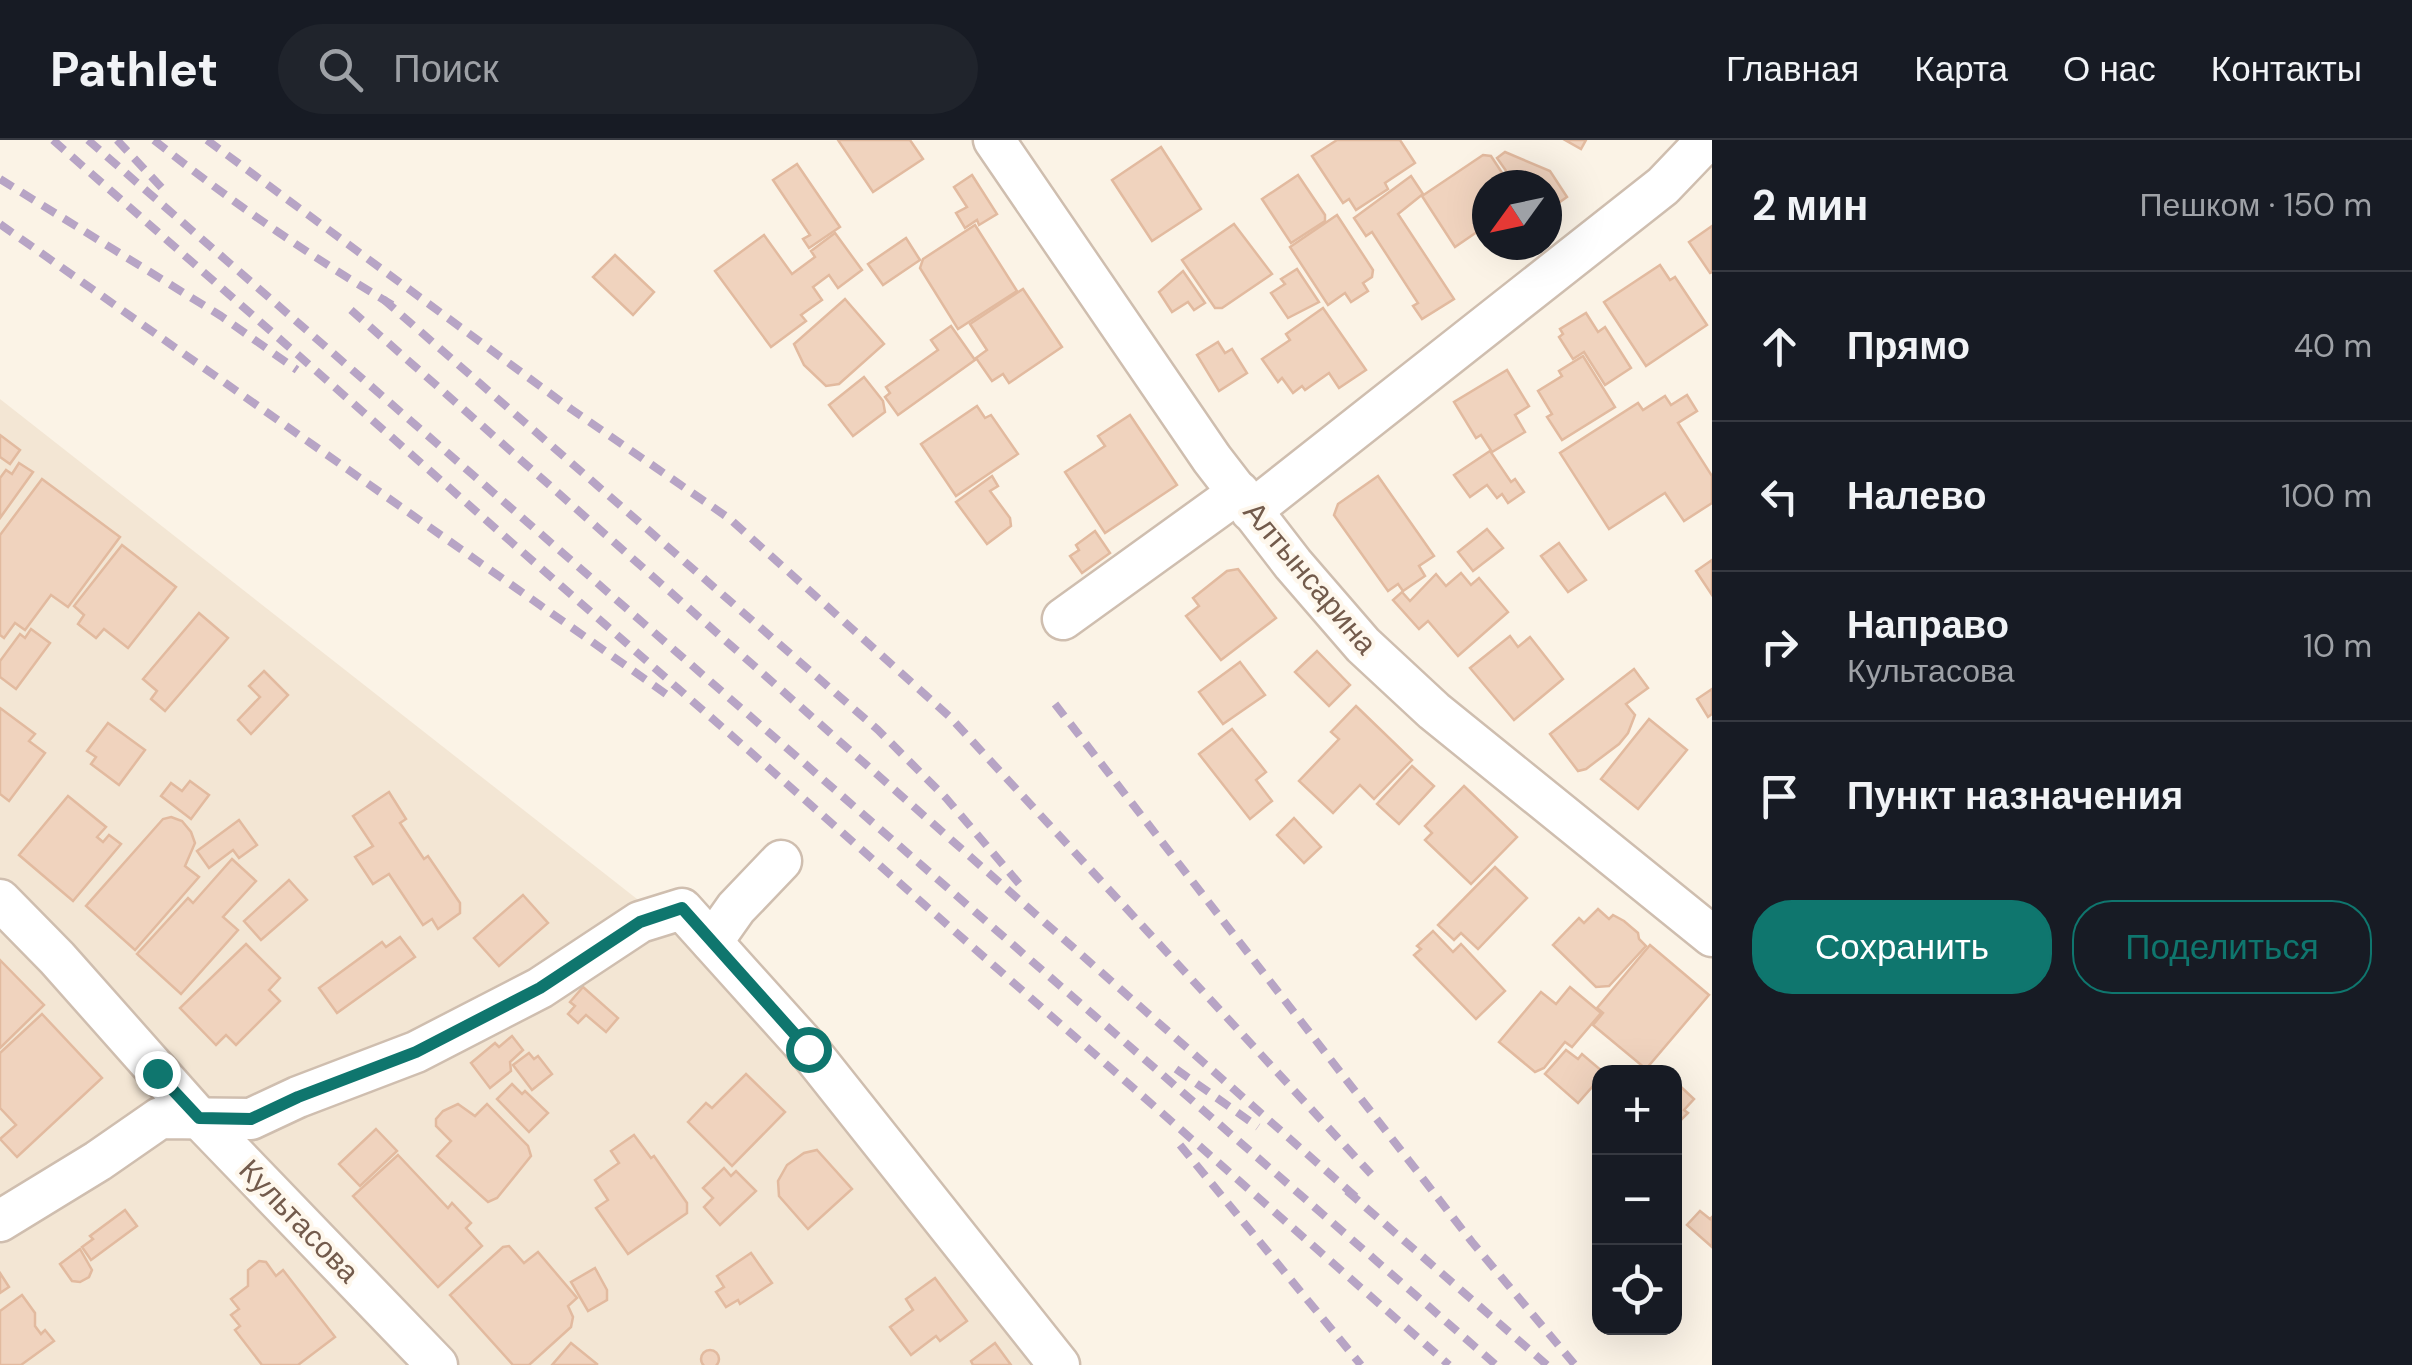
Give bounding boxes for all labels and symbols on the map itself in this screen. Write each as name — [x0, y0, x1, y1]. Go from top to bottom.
north arrow — [1472, 170, 1562, 260]
street label: Алтынсарина — [1235, 493, 1386, 662]
route start — [786, 1027, 832, 1073]
route end — [135, 1051, 181, 1097]
street label: Культасова — [231, 1151, 368, 1291]

